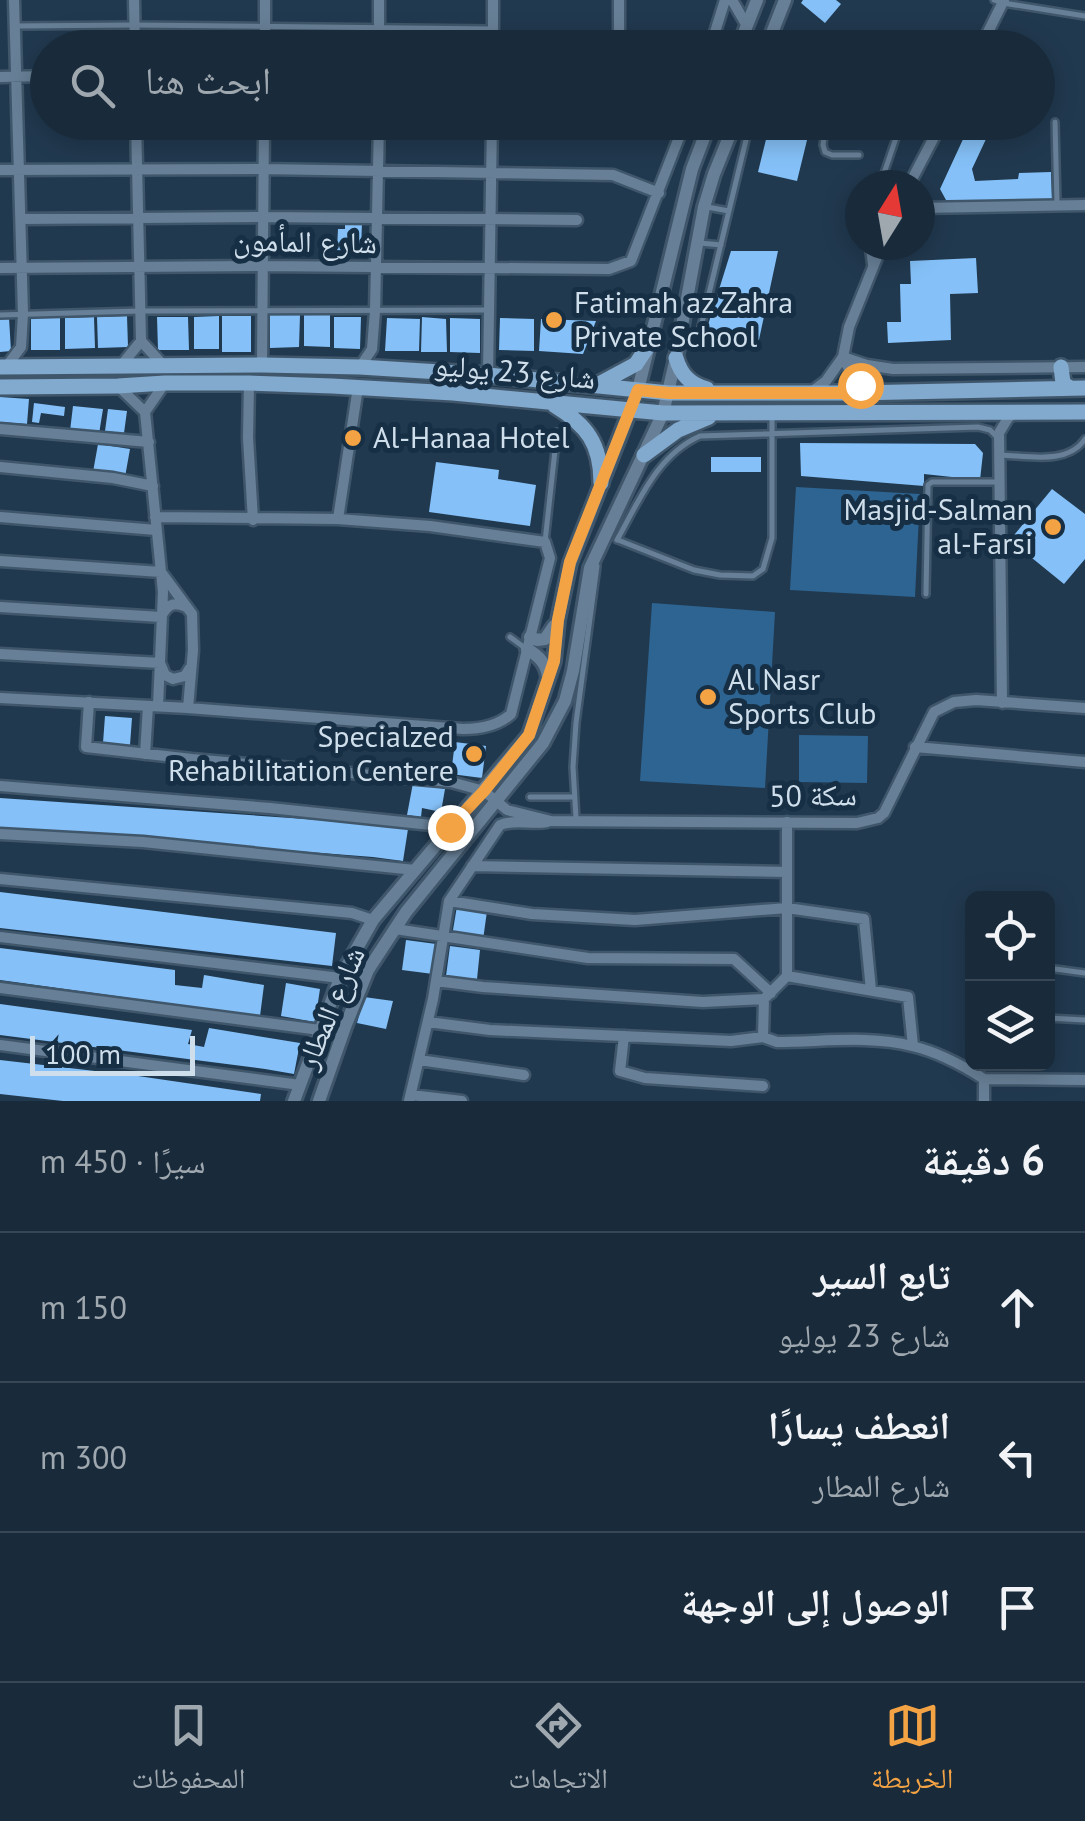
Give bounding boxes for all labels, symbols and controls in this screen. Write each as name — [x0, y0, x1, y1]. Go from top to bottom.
search box — [30, 30, 1055, 140]
text: ابحث هنا — [145, 55, 271, 104]
icon: search — [65, 58, 120, 113]
north arrow — [845, 170, 935, 260]
street label: شارع المأمون — [233, 220, 377, 262]
place label: Fatimah az Zahra Private School — [574, 282, 793, 355]
marker: Fatimah az Zahra Private School — [543, 309, 565, 331]
street label: شارع 23 يوليو — [433, 344, 597, 398]
route start — [838, 363, 884, 409]
place label: Al-Hanaa Hotel — [373, 417, 570, 456]
marker: Al-Hanaa Hotel — [342, 427, 364, 449]
place label: Masjid-Salman al-Farsi — [844, 489, 1033, 562]
marker: Masjid-Salman al-Farsi — [1042, 516, 1064, 538]
place label: Al Nasr Sports Club — [728, 659, 876, 732]
marker: Al Nasr Sports Club — [697, 686, 719, 708]
place label: Specialzed Rehabilitation Centere — [168, 716, 454, 789]
marker: Specialzed Rehabilitation Centere — [463, 743, 485, 765]
street label: سكة 50 — [769, 774, 857, 815]
route end — [428, 805, 474, 851]
map controls — [965, 891, 1055, 1071]
button: locate — [965, 891, 1055, 981]
street label: شارع المطار — [286, 940, 374, 1076]
button: layers — [965, 981, 1055, 1071]
scale bar — [30, 1031, 195, 1076]
text: 100 m — [45, 1035, 121, 1072]
text: 6 دقيقة — [922, 1132, 1045, 1187]
text: سيرًا · 450 m — [40, 1140, 206, 1182]
text: تابع السير — [814, 1250, 950, 1299]
icon: ahead — [990, 1280, 1045, 1335]
text: 150 m — [40, 1286, 127, 1328]
text: شارع 23 يوليو — [778, 1314, 950, 1356]
text: انعطف يسارًا — [768, 1400, 950, 1449]
icon: left — [990, 1430, 1045, 1485]
text: 300 m — [40, 1436, 127, 1478]
text: شارع المطار — [812, 1464, 950, 1506]
text: الوصول إلى الوجهة — [681, 1577, 950, 1626]
icon: arrive — [990, 1580, 1045, 1635]
tab: المحفوظات — [132, 1698, 245, 1806]
tab: الاتجاهات — [509, 1698, 608, 1806]
tab: الخريطة — [871, 1698, 953, 1806]

